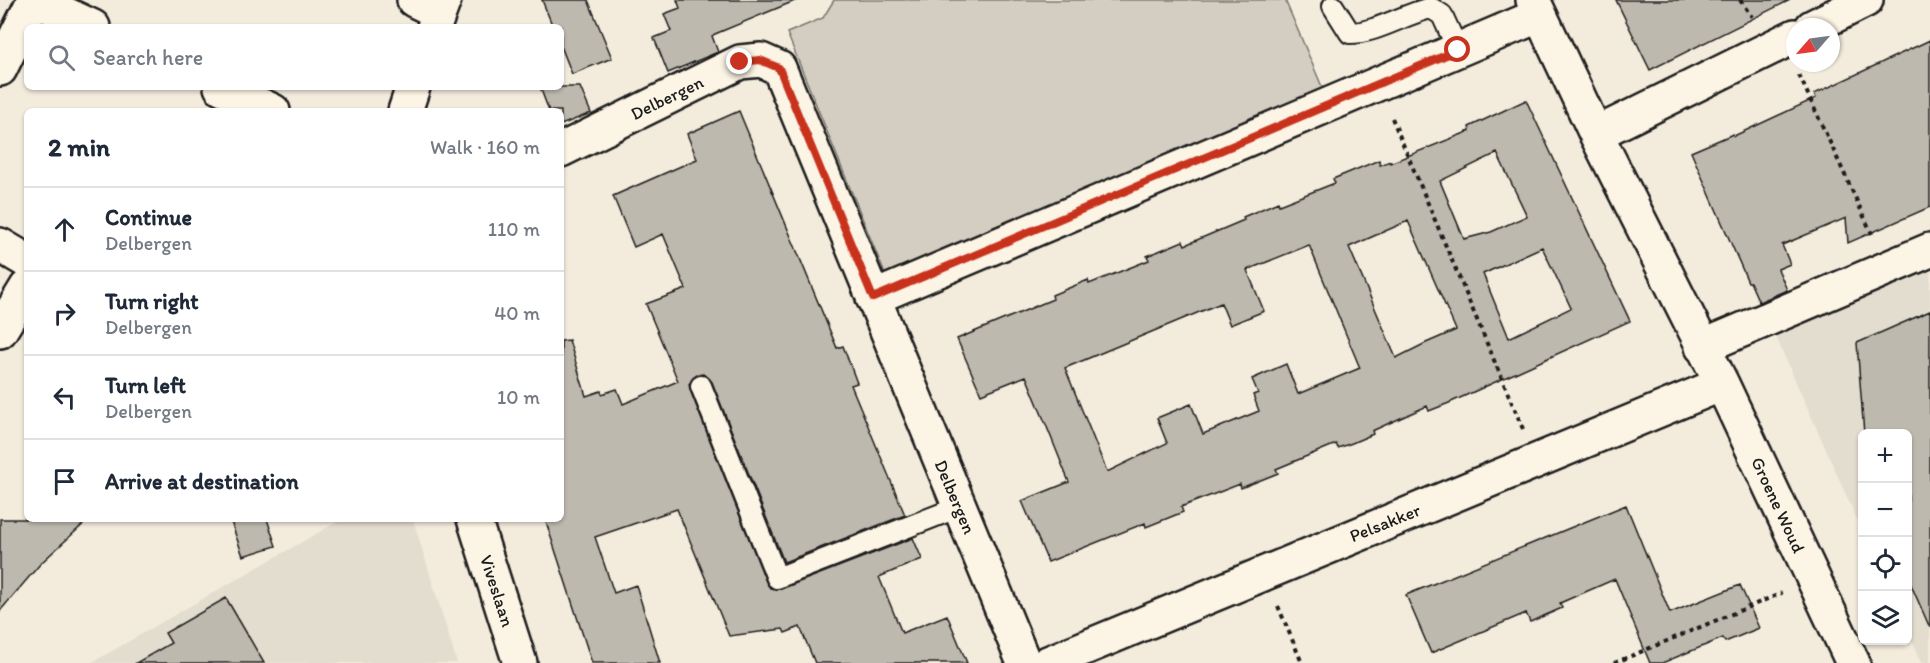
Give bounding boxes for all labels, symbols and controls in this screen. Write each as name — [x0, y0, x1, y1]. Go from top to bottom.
north arrow — [1786, 18, 1840, 72]
search box — [24, 24, 564, 90]
route start — [1444, 36, 1470, 62]
icon: search — [45, 41, 78, 74]
text: Search here — [93, 44, 203, 71]
route end — [726, 48, 752, 74]
street label: Delbergen — [627, 71, 707, 125]
text: 2 min — [48, 131, 110, 163]
text: Walk · 160 m — [430, 135, 540, 159]
text: Continue — [105, 204, 192, 231]
icon: ahead — [48, 213, 81, 246]
text: 110 m — [488, 217, 540, 241]
text: Delbergen — [105, 231, 192, 255]
text: Turn right — [105, 288, 199, 315]
icon: right — [48, 297, 81, 330]
text: 40 m — [494, 301, 540, 325]
text: Delbergen — [105, 315, 192, 339]
text: Turn left — [105, 372, 186, 399]
icon: left — [48, 381, 81, 414]
text: 10 m — [497, 385, 540, 409]
text: Delbergen — [105, 399, 192, 423]
map controls — [1858, 429, 1912, 645]
button: + — [1858, 429, 1912, 483]
street label: Groene Woud — [1746, 454, 1810, 557]
street label: Delbergen — [930, 457, 981, 538]
icon: arrive — [48, 465, 81, 498]
text: Arrive at destination — [105, 468, 299, 495]
button: − — [1858, 483, 1912, 537]
street label: Pelsakker — [1346, 499, 1424, 547]
button: locate — [1858, 537, 1912, 591]
street label: Viveslaan — [475, 552, 519, 630]
button: layers — [1858, 591, 1912, 645]

